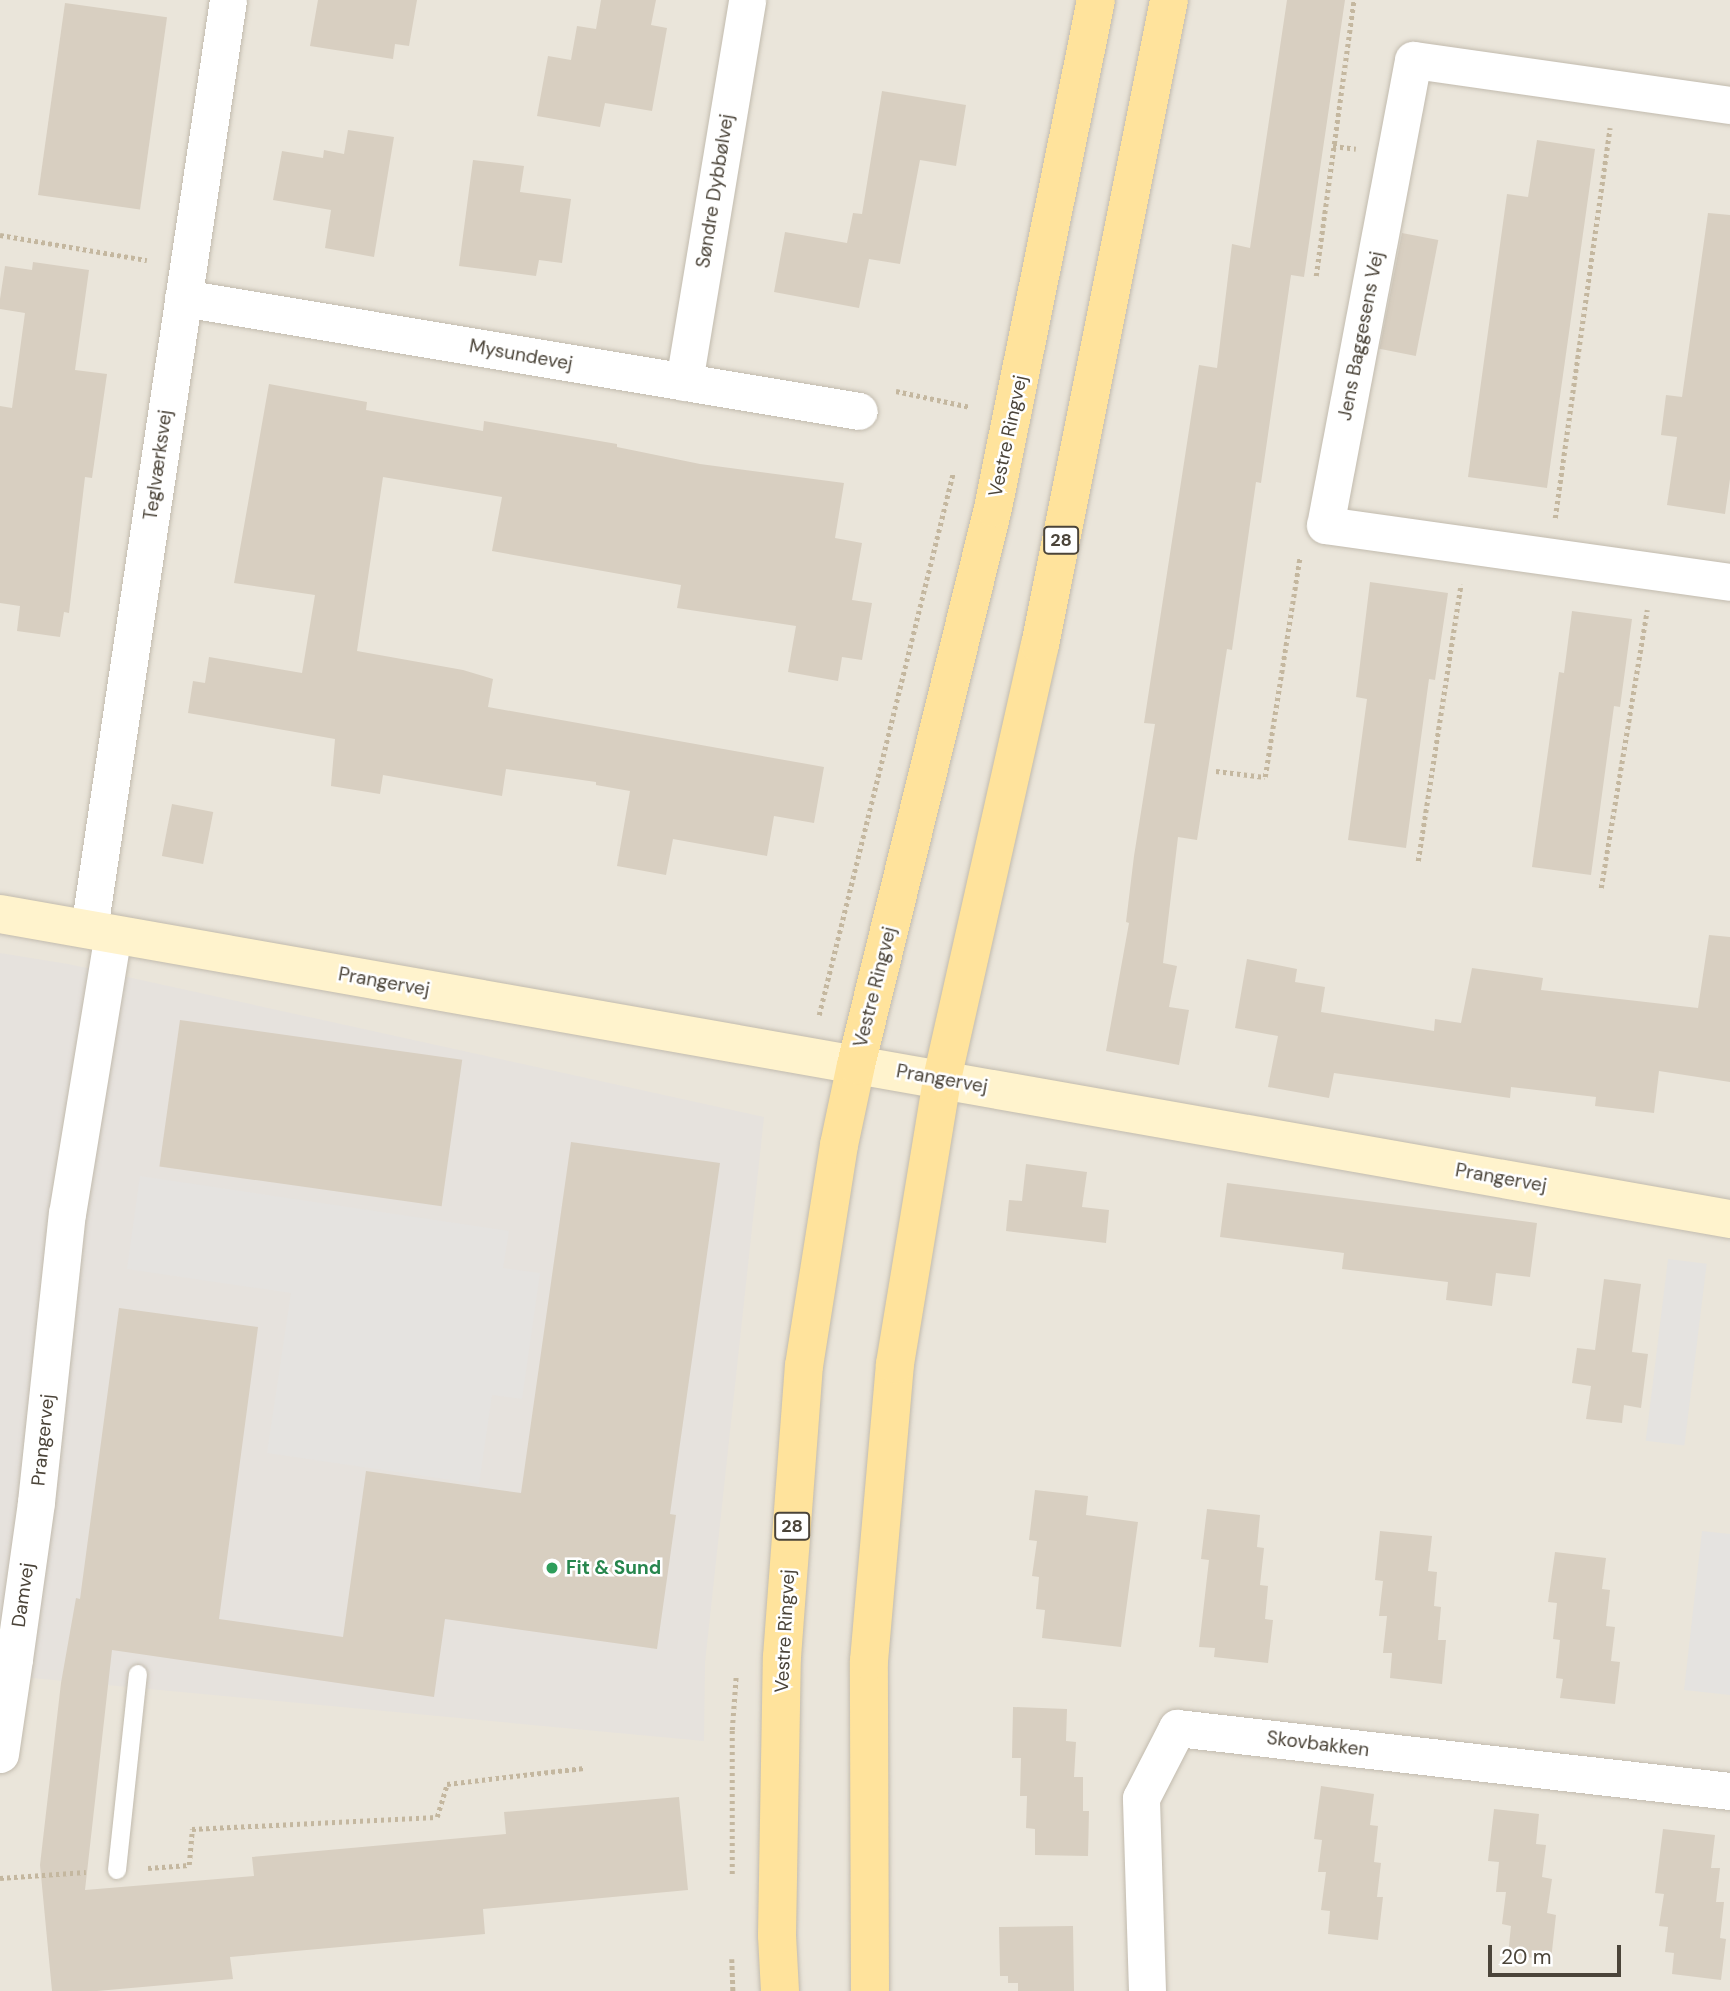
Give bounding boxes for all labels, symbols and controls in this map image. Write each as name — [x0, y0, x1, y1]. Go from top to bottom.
street label: Søndre Dybbølvej — [692, 112, 738, 270]
street label: Jens Baggesens Vej — [1333, 249, 1389, 423]
street label: Mysundevej — [468, 335, 574, 375]
street label: Vestre Ringvej — [984, 373, 1032, 499]
street label: Teglværksvej — [139, 408, 177, 522]
road number: 28 — [1042, 526, 1080, 554]
street label: Vestre Ringvej — [849, 924, 901, 1050]
street label: Prangervej — [337, 963, 431, 1001]
street label: Prangervej — [895, 1060, 989, 1098]
street label: Prangervej — [1454, 1159, 1548, 1197]
street label: Prangervej — [27, 1393, 59, 1487]
road number: 28 — [773, 1512, 811, 1540]
place label: Fit & Sund — [566, 1557, 661, 1579]
marker: Fit & Sund — [544, 1560, 560, 1576]
street label: Damvej — [7, 1561, 39, 1629]
street label: Vestre Ringvej — [770, 1569, 800, 1693]
street label: Skovbakken — [1265, 1726, 1371, 1762]
scale bar — [1492, 1932, 1625, 1976]
text: 20 m — [1501, 1943, 1552, 1971]

